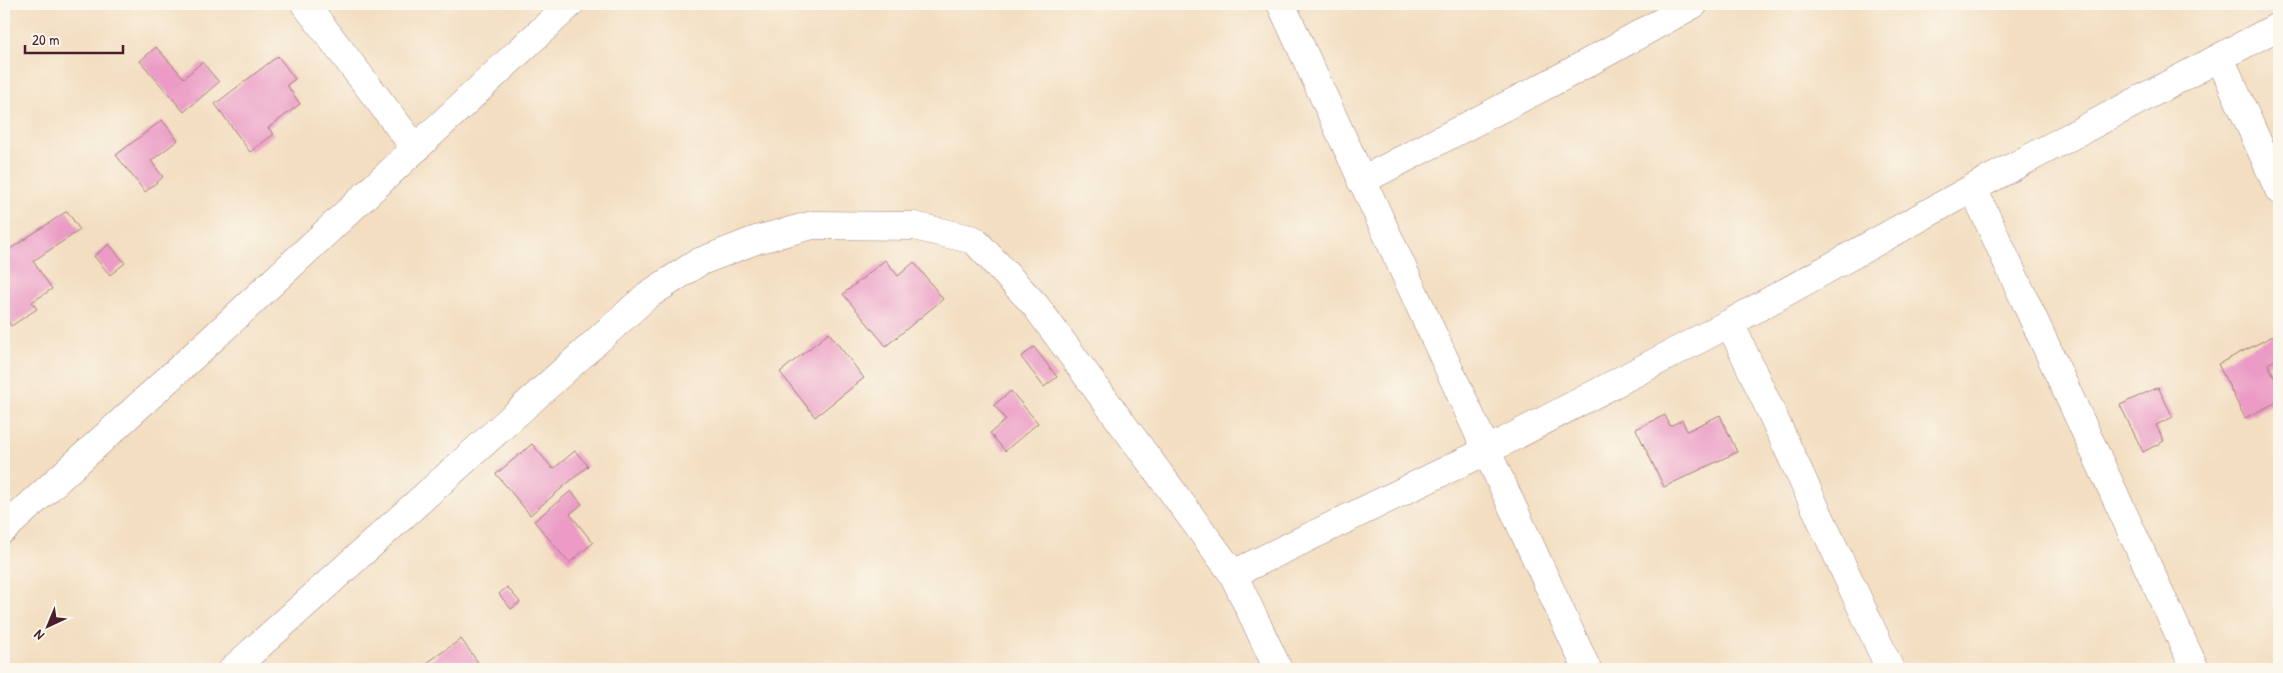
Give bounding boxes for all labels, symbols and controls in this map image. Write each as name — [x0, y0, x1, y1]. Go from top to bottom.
scale bar — [25, 22, 122, 54]
text: 20 m — [32, 29, 59, 50]
north arrow — [22, 600, 72, 650]
text: N — [29, 626, 48, 645]

